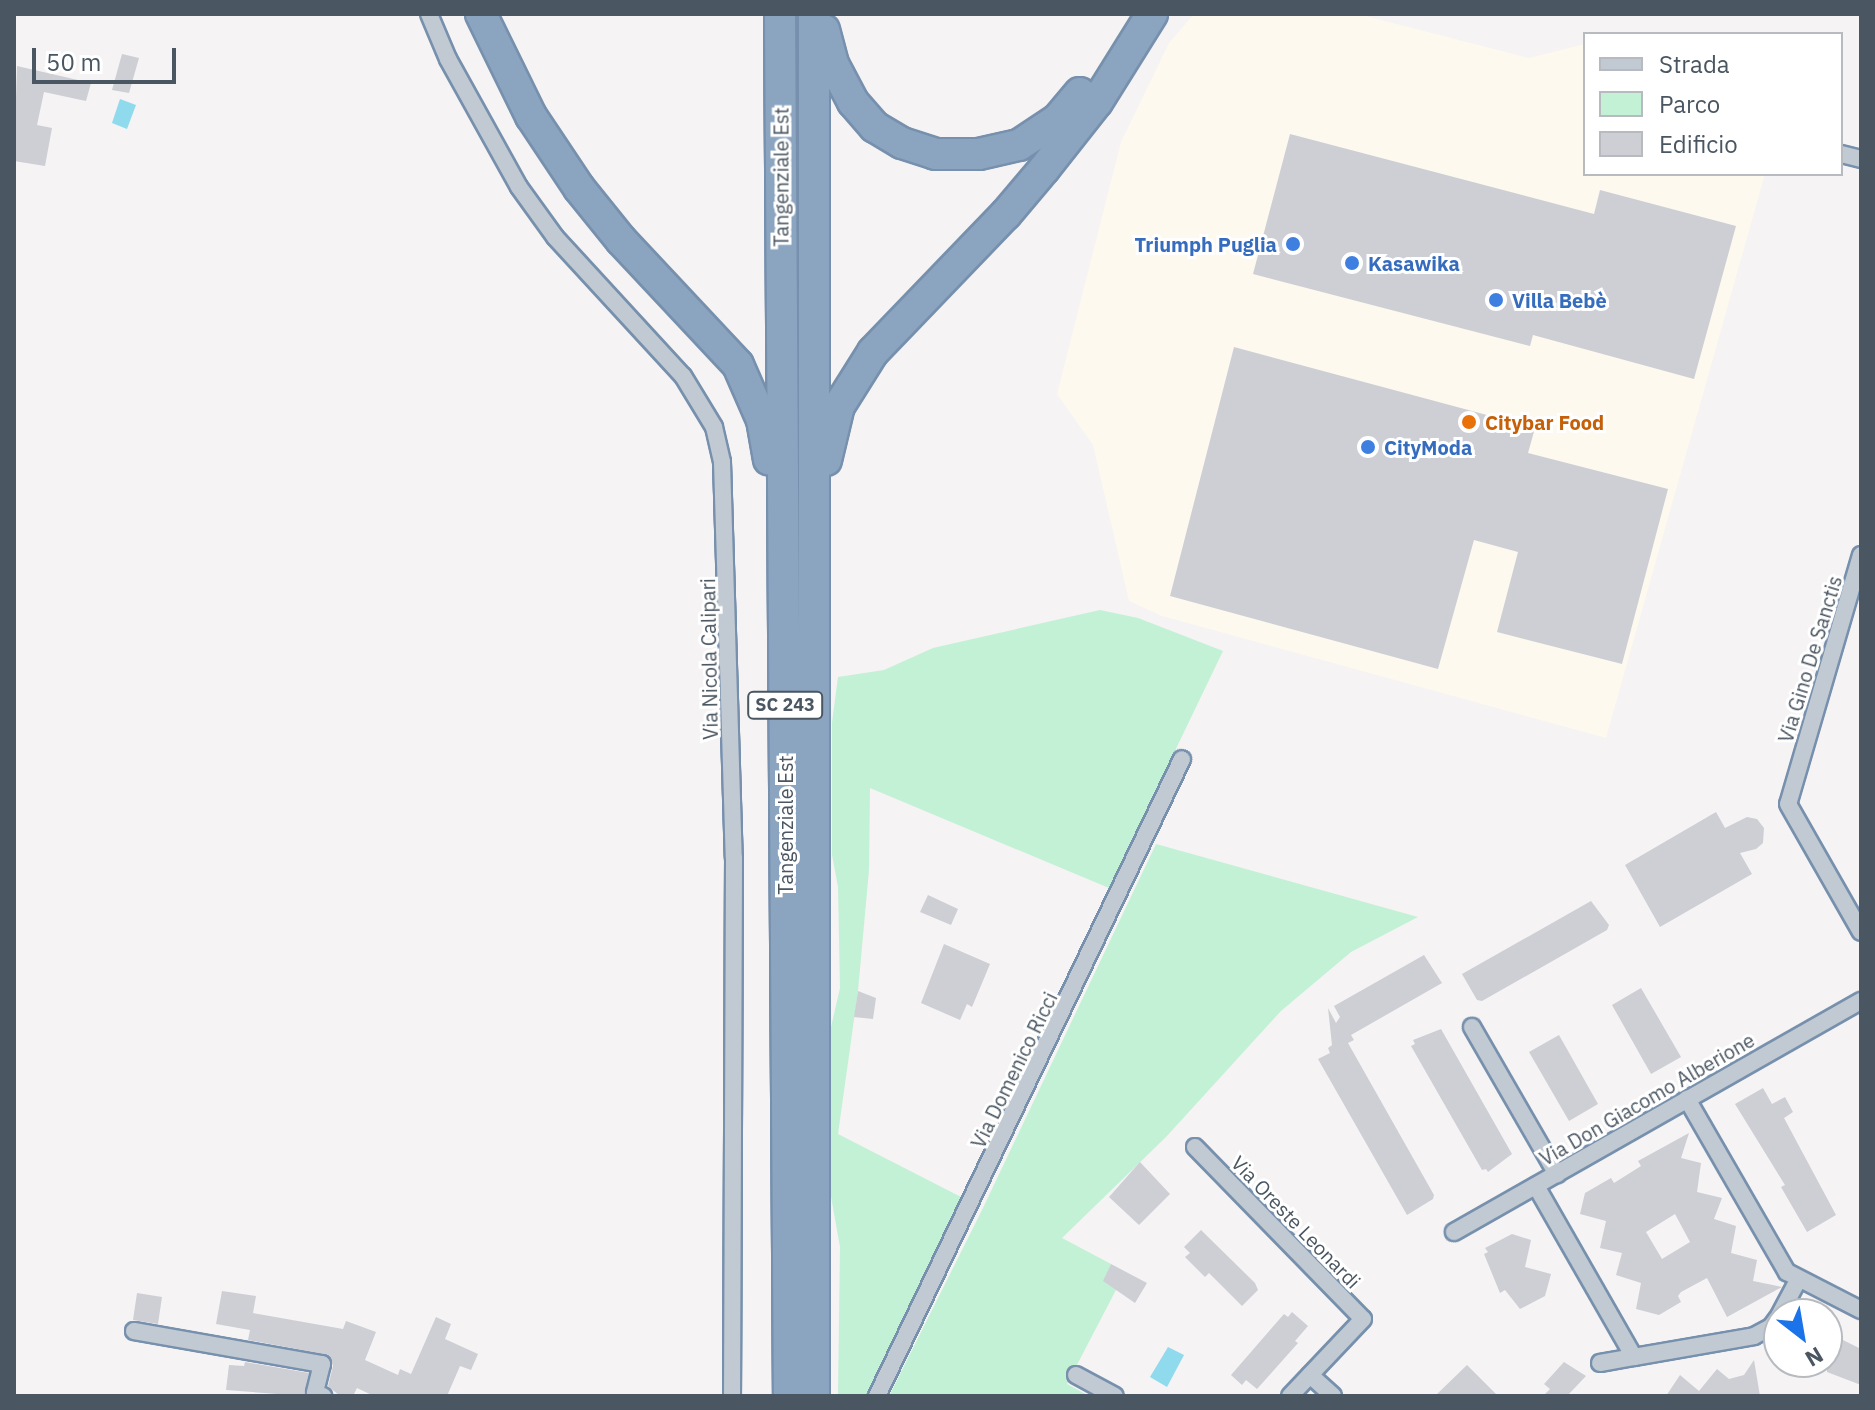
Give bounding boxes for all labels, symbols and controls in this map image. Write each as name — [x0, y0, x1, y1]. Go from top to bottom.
scale bar — [36, 32, 180, 82]
legend — [1583, 32, 1843, 176]
text: 50 m — [46, 46, 101, 78]
text: Strada — [1659, 48, 1730, 80]
text: Parco — [1659, 88, 1720, 120]
street label: Tangenziale Est — [769, 107, 793, 247]
text: Edificio — [1659, 128, 1738, 160]
place label: Triumph Puglia — [1135, 232, 1277, 256]
marker: Triumph Puglia — [1284, 235, 1302, 253]
place label: Kasawika — [1368, 251, 1460, 275]
marker: Kasawika — [1343, 254, 1361, 272]
place label: Villa Bebè — [1512, 288, 1607, 312]
marker: Villa Bebè — [1487, 291, 1505, 309]
place label: Citybar Food — [1485, 410, 1604, 434]
marker: Citybar Food — [1460, 413, 1478, 431]
place label: CityModa — [1384, 435, 1472, 459]
marker: CityModa — [1359, 438, 1377, 456]
street label: Via Gino De Sanctis — [1773, 573, 1847, 745]
street label: Via Nicola Calipari — [696, 578, 722, 740]
road number: SC 243 — [747, 691, 823, 719]
street label: Tangenziale Est — [773, 755, 797, 895]
street label: Via Domenico Ricci — [966, 988, 1062, 1152]
street label: Via Don Giacomo Alberione — [1535, 1028, 1759, 1170]
street label: Via Oreste Leonardi — [1227, 1151, 1365, 1293]
north arrow — [1763, 1298, 1843, 1378]
text: N — [1800, 1341, 1829, 1374]

